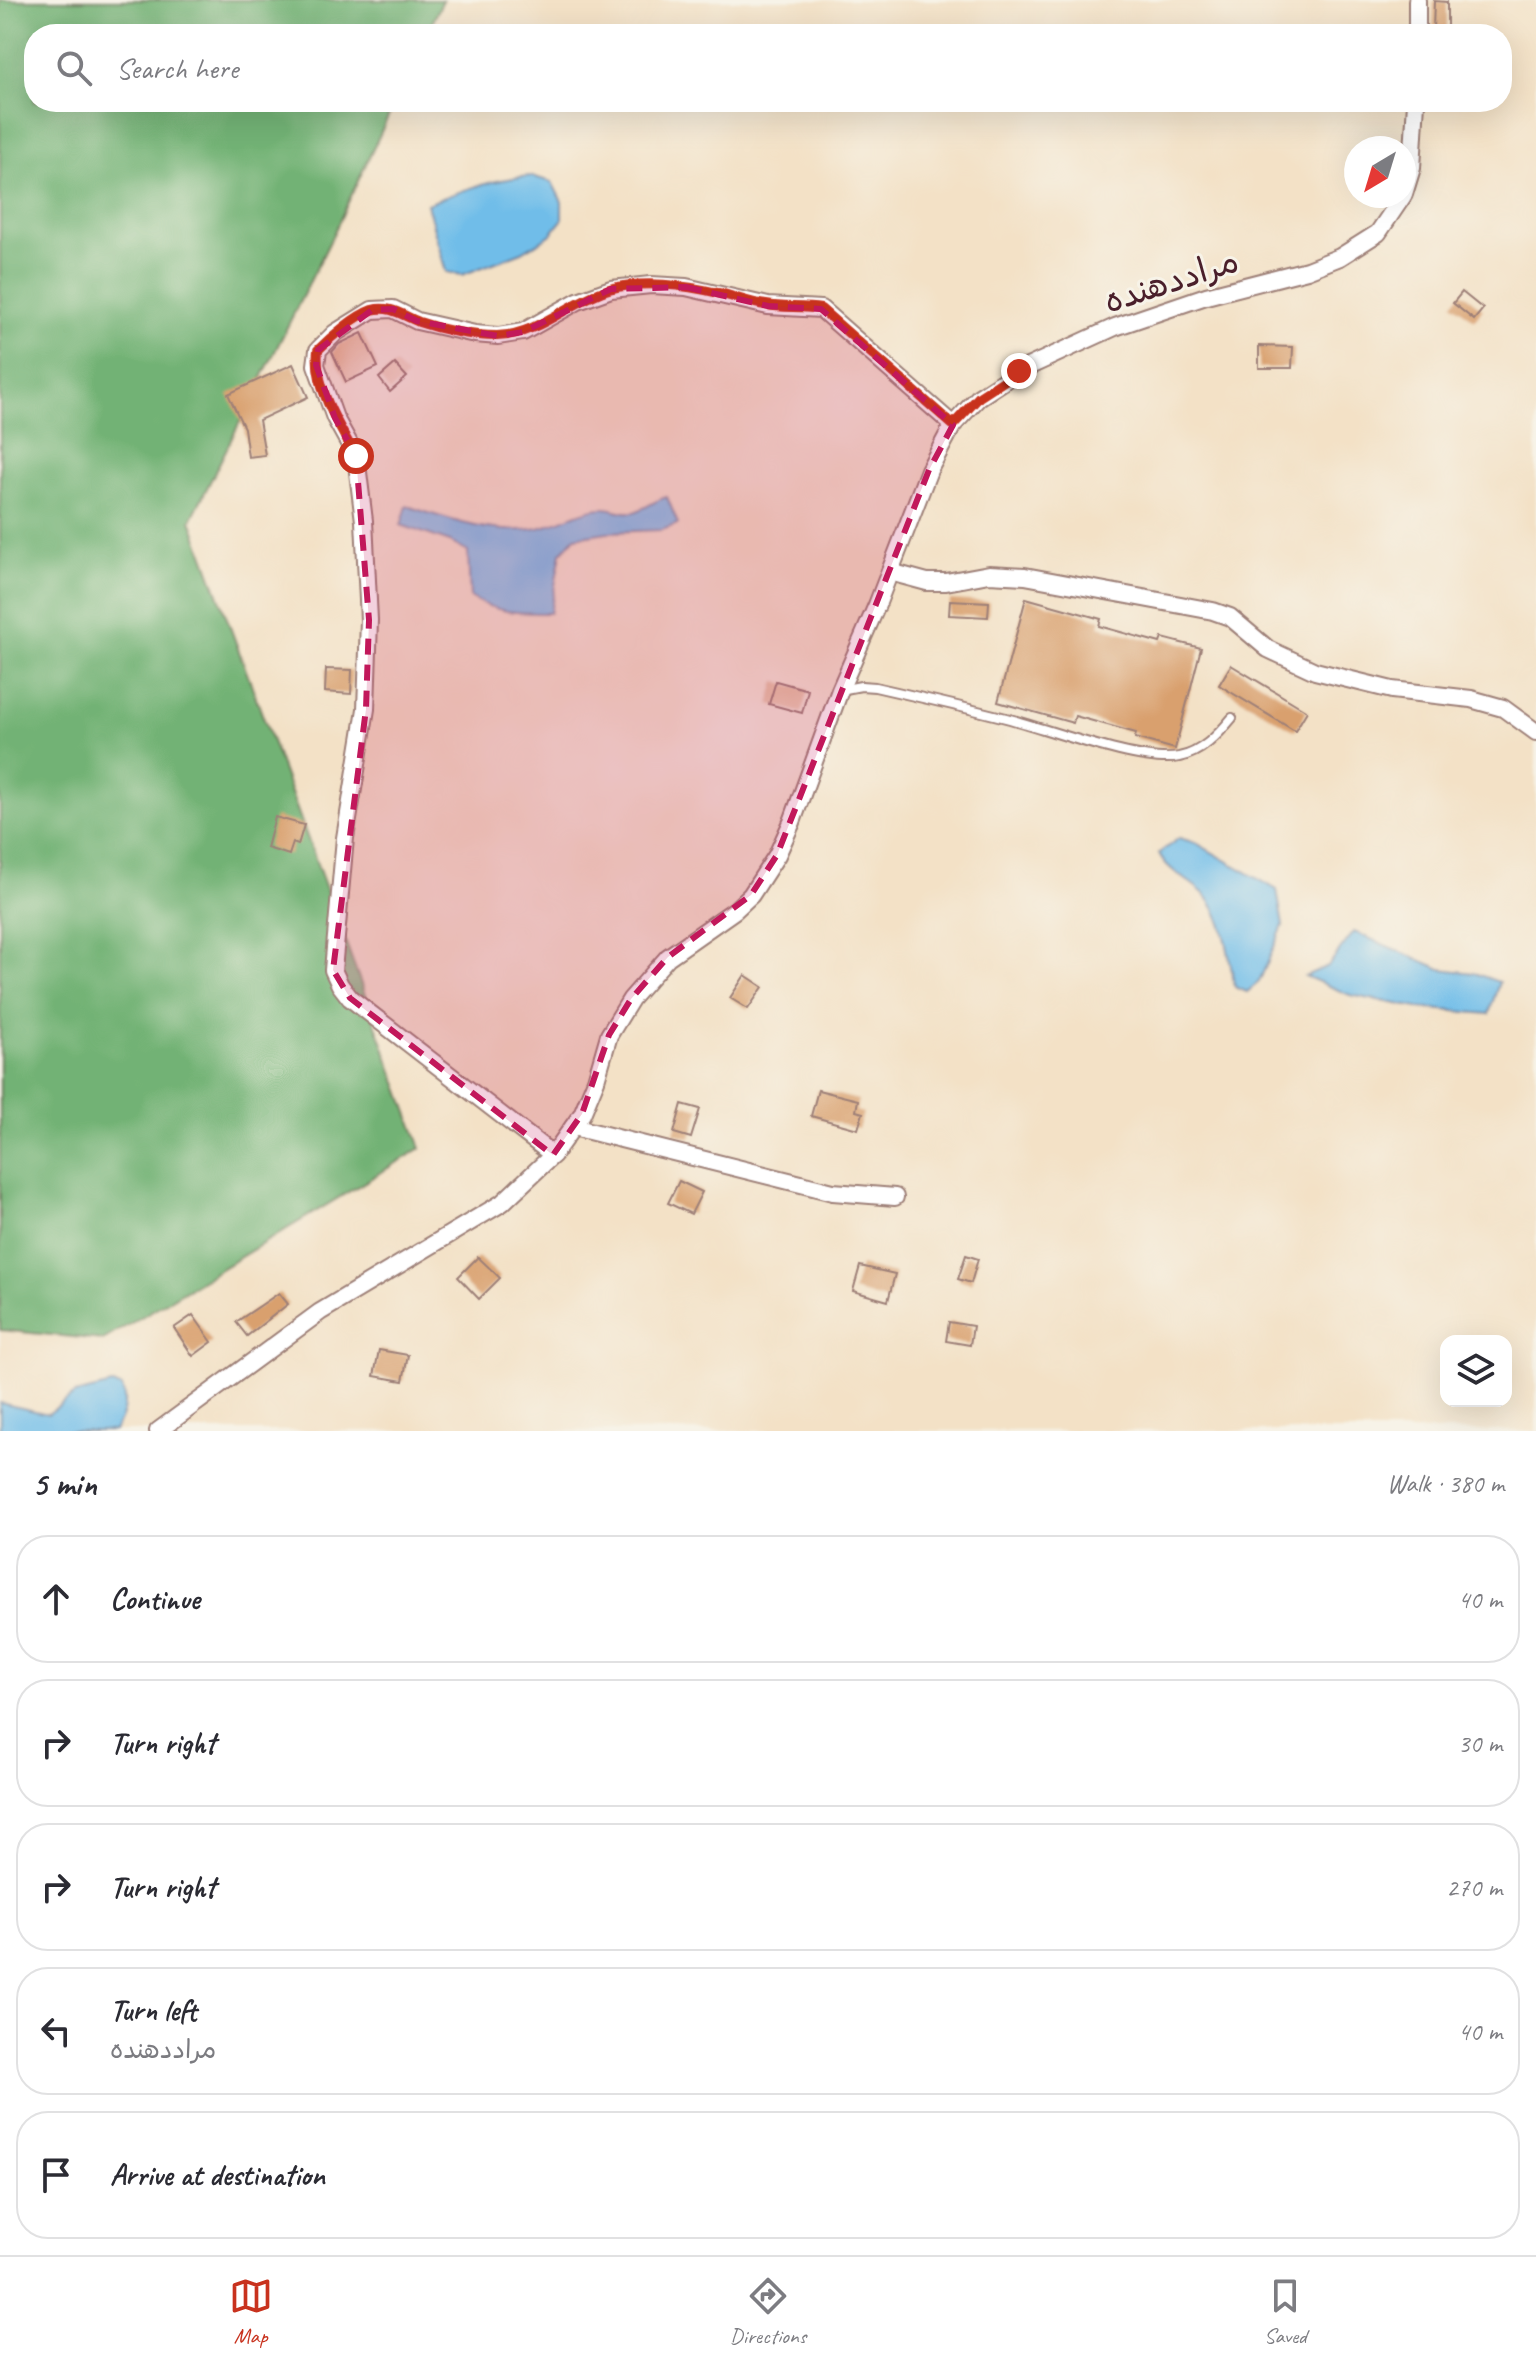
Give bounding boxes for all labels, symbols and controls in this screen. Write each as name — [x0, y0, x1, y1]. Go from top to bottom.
search box — [24, 24, 1512, 112]
icon: search — [52, 46, 96, 90]
text: Search here — [116, 49, 238, 87]
north arrow — [1344, 136, 1416, 208]
street label: مراددهنده — [1098, 239, 1244, 322]
route end — [1001, 353, 1037, 389]
route start — [338, 438, 374, 474]
map controls — [1440, 1335, 1512, 1407]
button: layers — [1440, 1335, 1512, 1407]
text: 5 min — [32, 1462, 97, 1505]
text: Walk · 380 m — [1387, 1467, 1504, 1500]
icon: ahead — [34, 1577, 78, 1621]
text: Continue — [110, 1580, 200, 1618]
text: 40 m — [1458, 1583, 1502, 1616]
icon: right — [34, 1721, 78, 1765]
text: Turn right — [110, 1724, 215, 1762]
text: 30 m — [1458, 1727, 1502, 1760]
icon: right — [34, 1865, 78, 1909]
text: Turn right — [110, 1868, 215, 1906]
text: 270 m — [1446, 1871, 1502, 1904]
text: Turn left — [110, 1991, 197, 2029]
icon: left — [34, 2009, 78, 2053]
text: 40 m — [1458, 2015, 1502, 2048]
text: مراددهنده — [110, 2033, 216, 2066]
icon: arrive — [34, 2153, 78, 2197]
text: Arrive at destination — [110, 2156, 325, 2194]
tab: Map — [229, 2274, 273, 2350]
tab: Directions — [730, 2274, 806, 2350]
tab: Saved — [1263, 2274, 1307, 2350]

